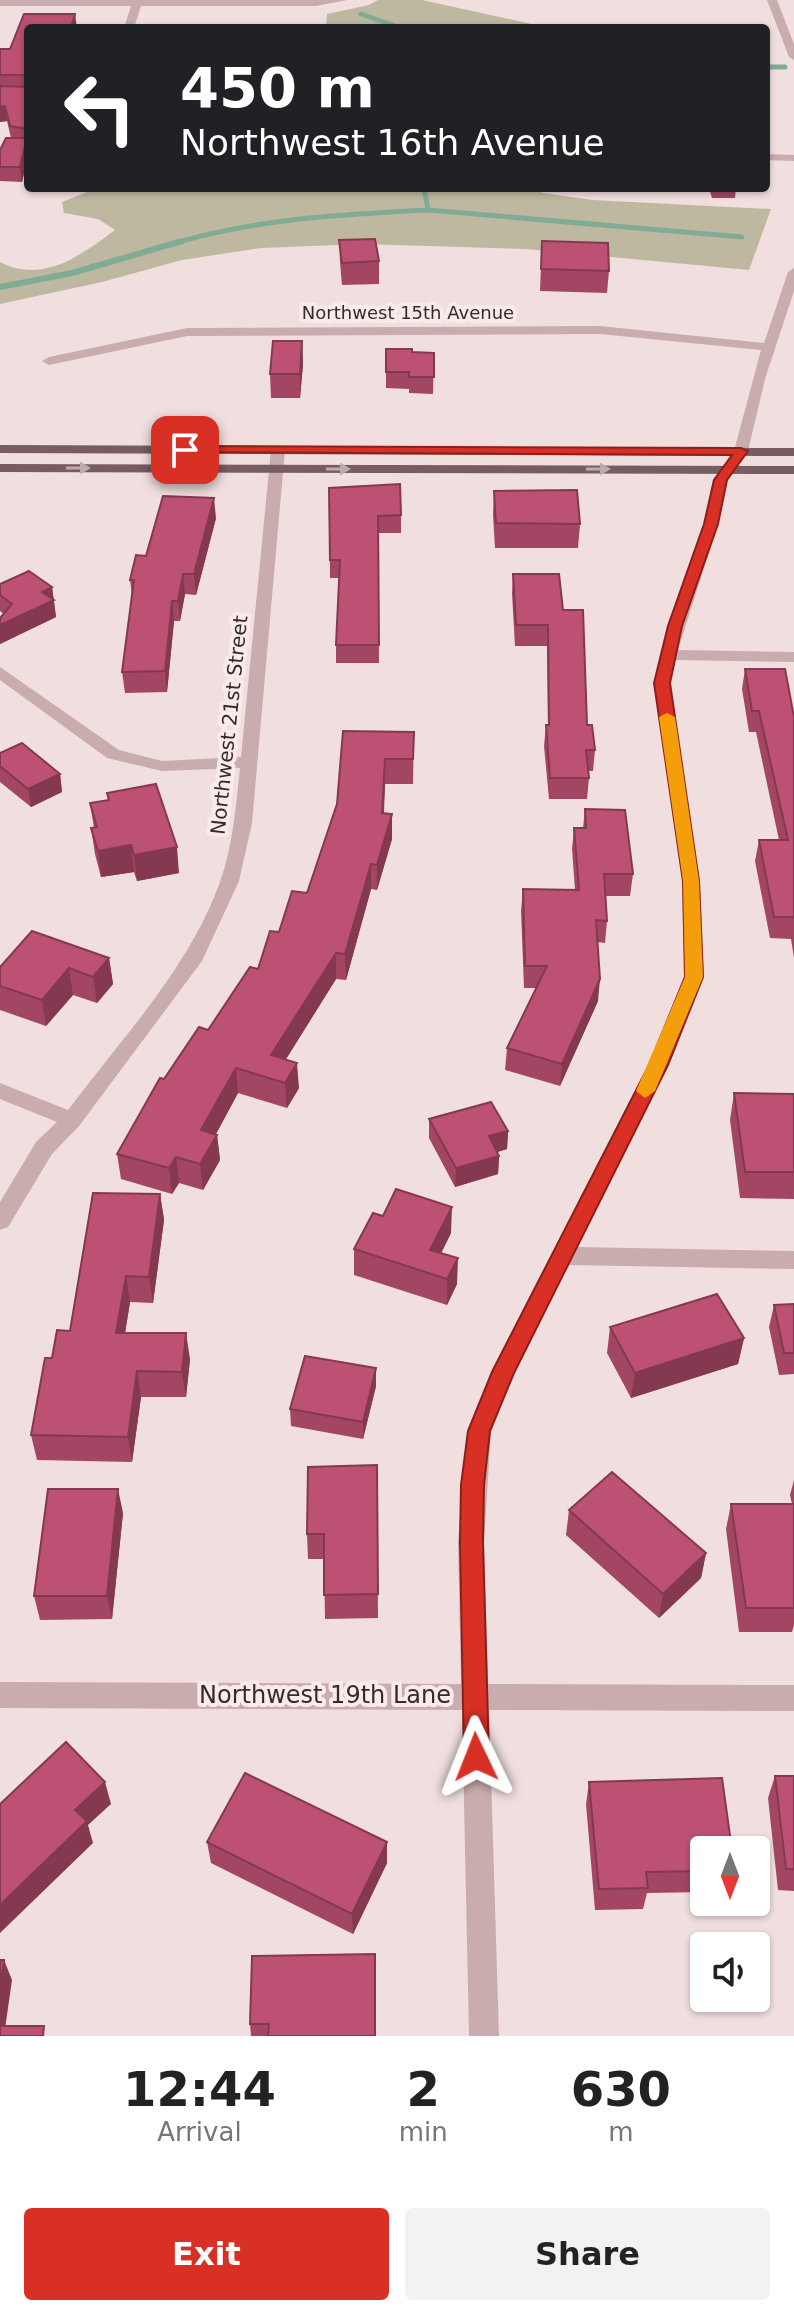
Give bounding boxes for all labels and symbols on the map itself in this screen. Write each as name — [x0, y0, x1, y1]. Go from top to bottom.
street label: Northwest 15th Avenue — [302, 302, 514, 323]
pin — [151, 416, 219, 484]
one-way arrow — [66, 462, 91, 474]
one-way arrow — [326, 463, 351, 475]
one-way arrow — [586, 463, 611, 475]
street label: Northwest 21st Street — [206, 614, 252, 836]
street label: Northwest 19th Lane — [199, 1681, 451, 1709]
position arrow — [434, 1715, 518, 1799]
north arrow — [690, 1836, 770, 1916]

